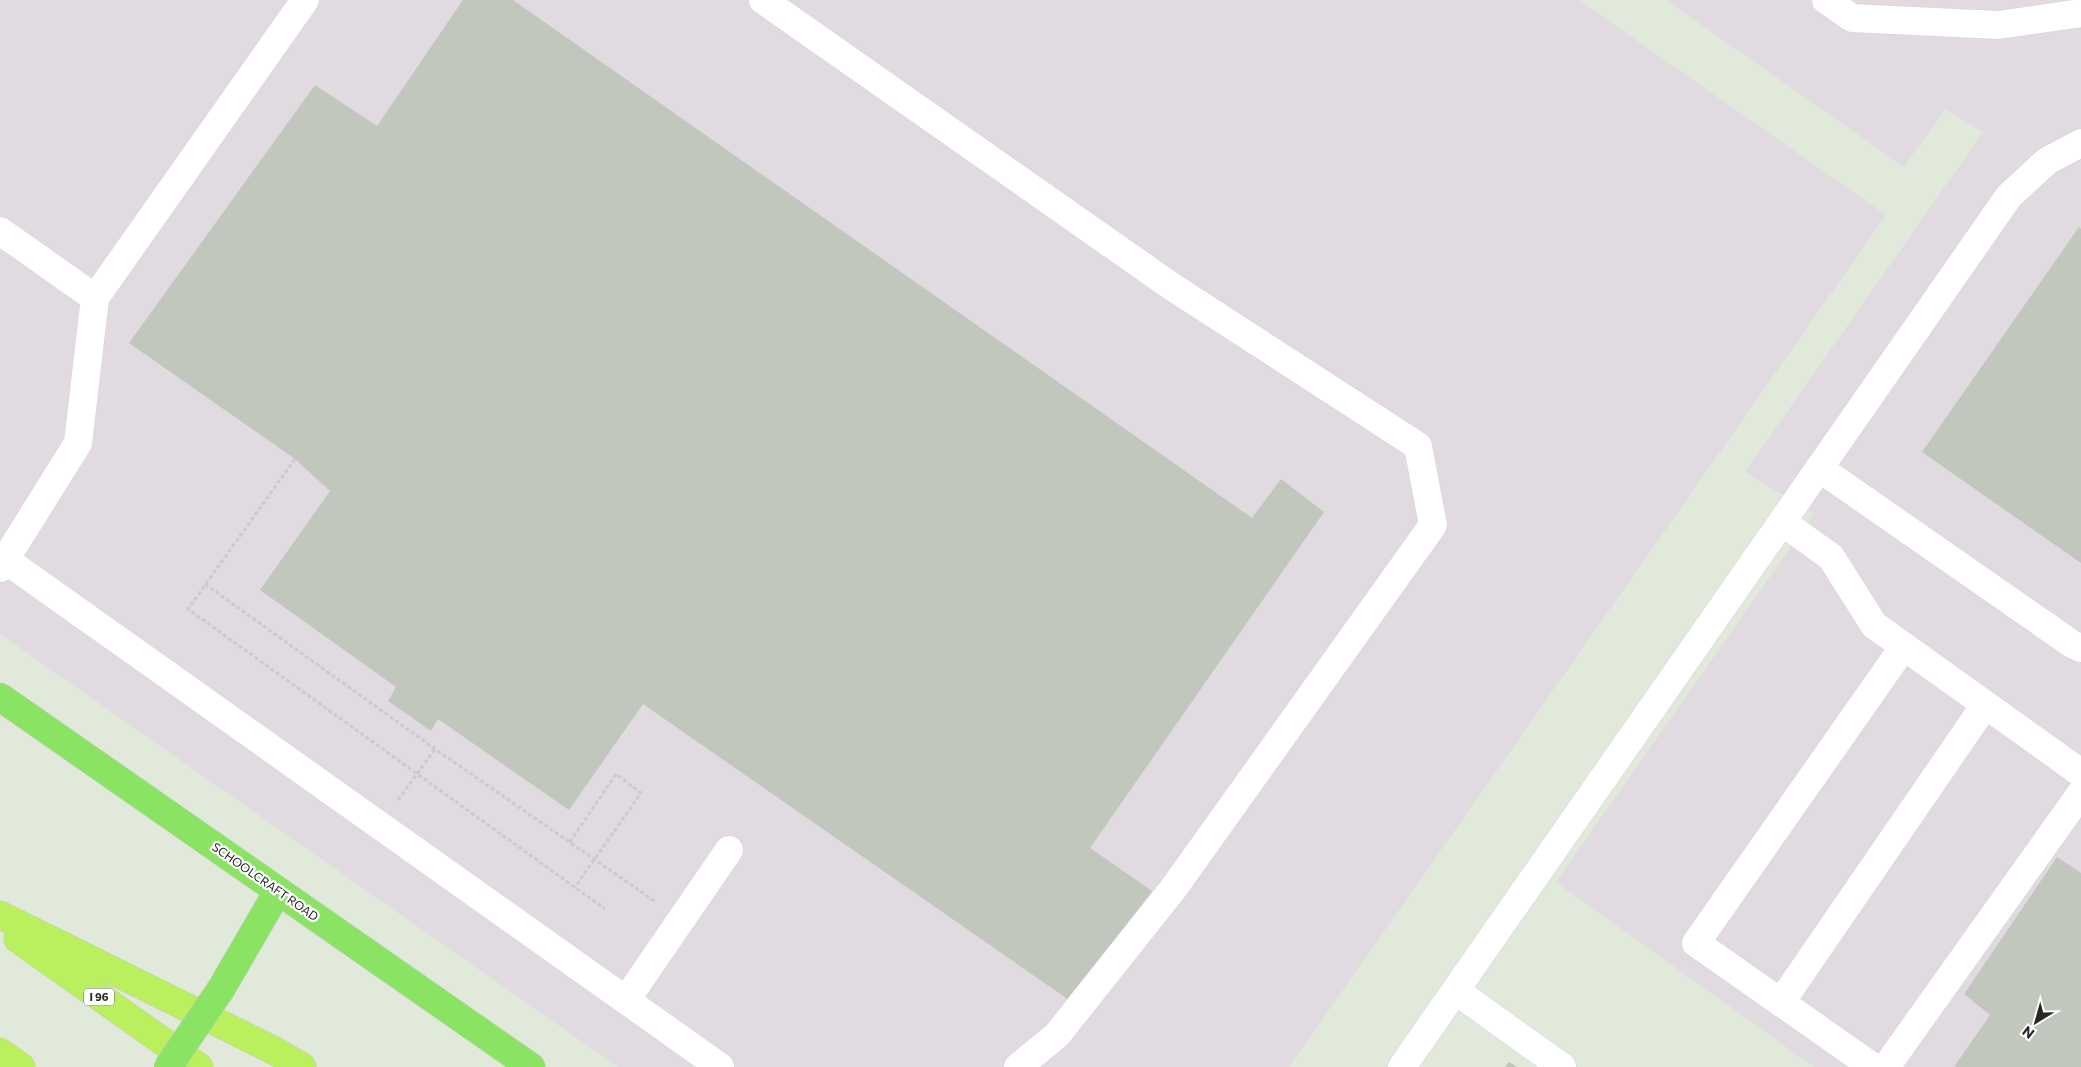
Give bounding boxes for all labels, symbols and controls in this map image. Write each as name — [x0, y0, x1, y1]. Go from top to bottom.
street label: SCHOOLCRAFT ROAD — [210, 839, 321, 923]
road number: I 96 — [84, 989, 114, 1006]
north arrow — [2011, 997, 2061, 1047]
text: N — [2019, 1023, 2037, 1043]

